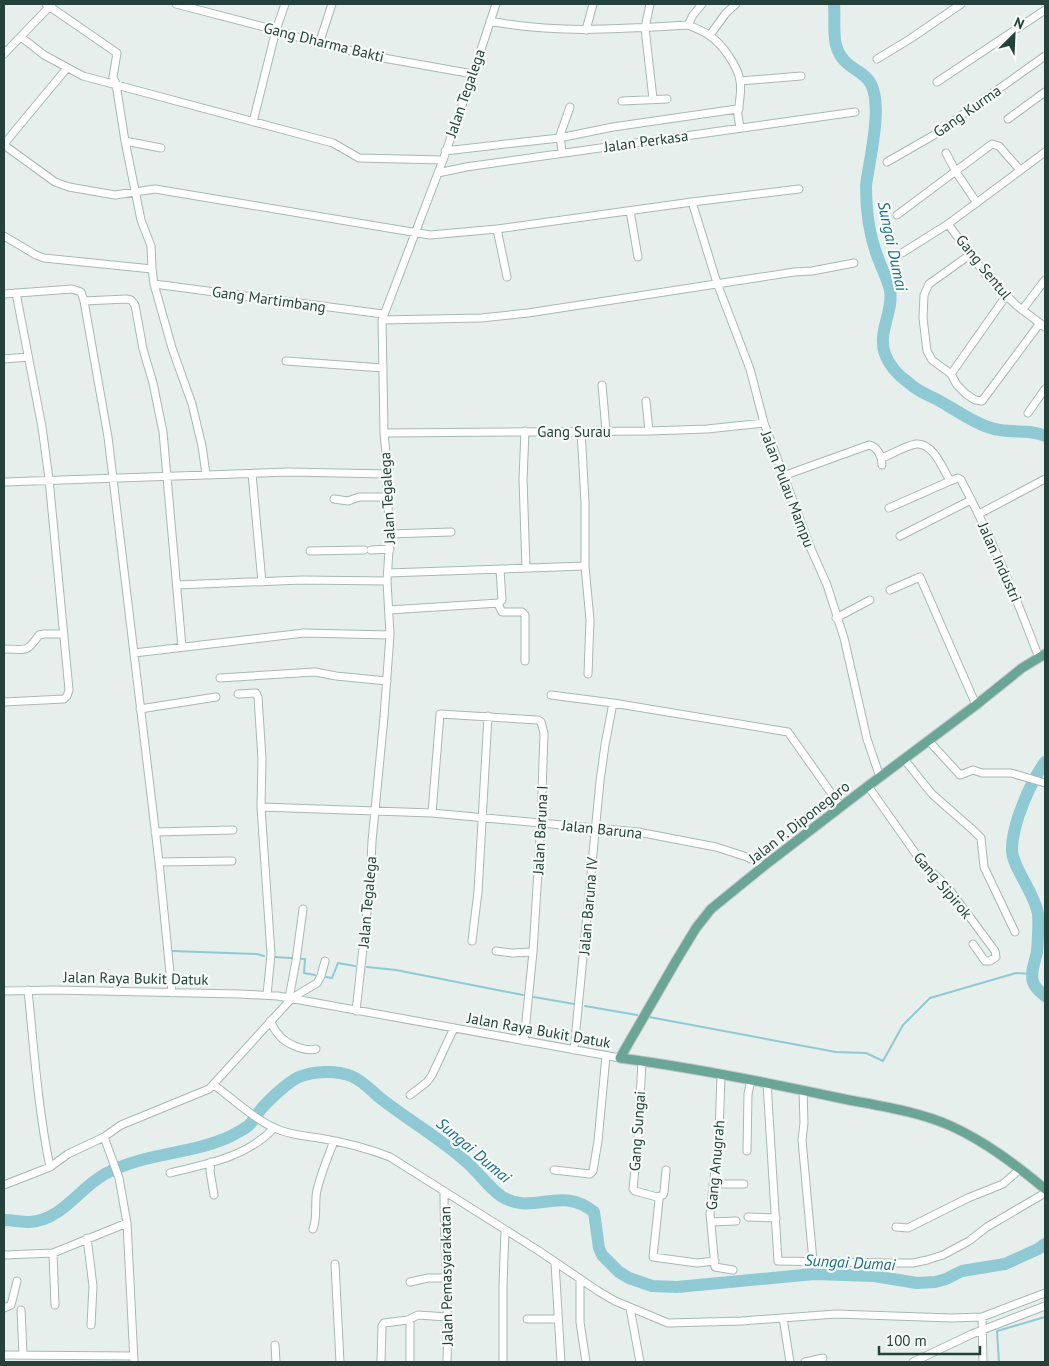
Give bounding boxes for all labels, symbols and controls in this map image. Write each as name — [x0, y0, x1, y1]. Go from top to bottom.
north arrow — [989, 10, 1039, 60]
text: N — [1011, 13, 1027, 33]
street label: Gang Dharma Bakti — [262, 18, 386, 66]
street label: Jalan Tegalega — [441, 46, 489, 141]
street label: Gang Kurma — [929, 81, 1005, 141]
street label: Jalan Perkasa — [602, 126, 689, 156]
water label: Sungai Dumai — [874, 199, 912, 294]
street label: Gang Sentul — [952, 231, 1016, 304]
street label: Gang Martimbang — [211, 282, 327, 316]
street label: Gang Surau — [537, 422, 611, 441]
street label: Jalan Pulau Mampu — [757, 427, 819, 550]
street label: Jalan Tegalega — [375, 452, 399, 545]
street label: Jalan Industri — [974, 518, 1026, 605]
street label: Jalan P. Diponegoro — [744, 777, 853, 868]
street label: Jalan Baruna I — [528, 785, 552, 876]
street label: Jalan Baruna — [560, 815, 643, 843]
street label: Gang Sipirok — [910, 848, 977, 923]
street label: Jalan Tegalega — [353, 855, 380, 950]
street label: Jalan Baruna IV — [574, 856, 602, 957]
street label: Jalan Raya Bukit Datuk — [62, 967, 210, 989]
street label: Jalan Raya Bukit Datuk — [465, 1008, 613, 1052]
street label: Gang Sungai — [625, 1090, 649, 1172]
water label: Sungai Dumai — [433, 1113, 516, 1188]
street label: Gang Anugrah — [702, 1119, 728, 1211]
street label: Jalan Pemasyarakatan — [435, 1206, 457, 1347]
water label: Sungai Dumai — [804, 1250, 897, 1274]
scale bar — [879, 1324, 980, 1356]
text: 100 m — [886, 1331, 927, 1350]

